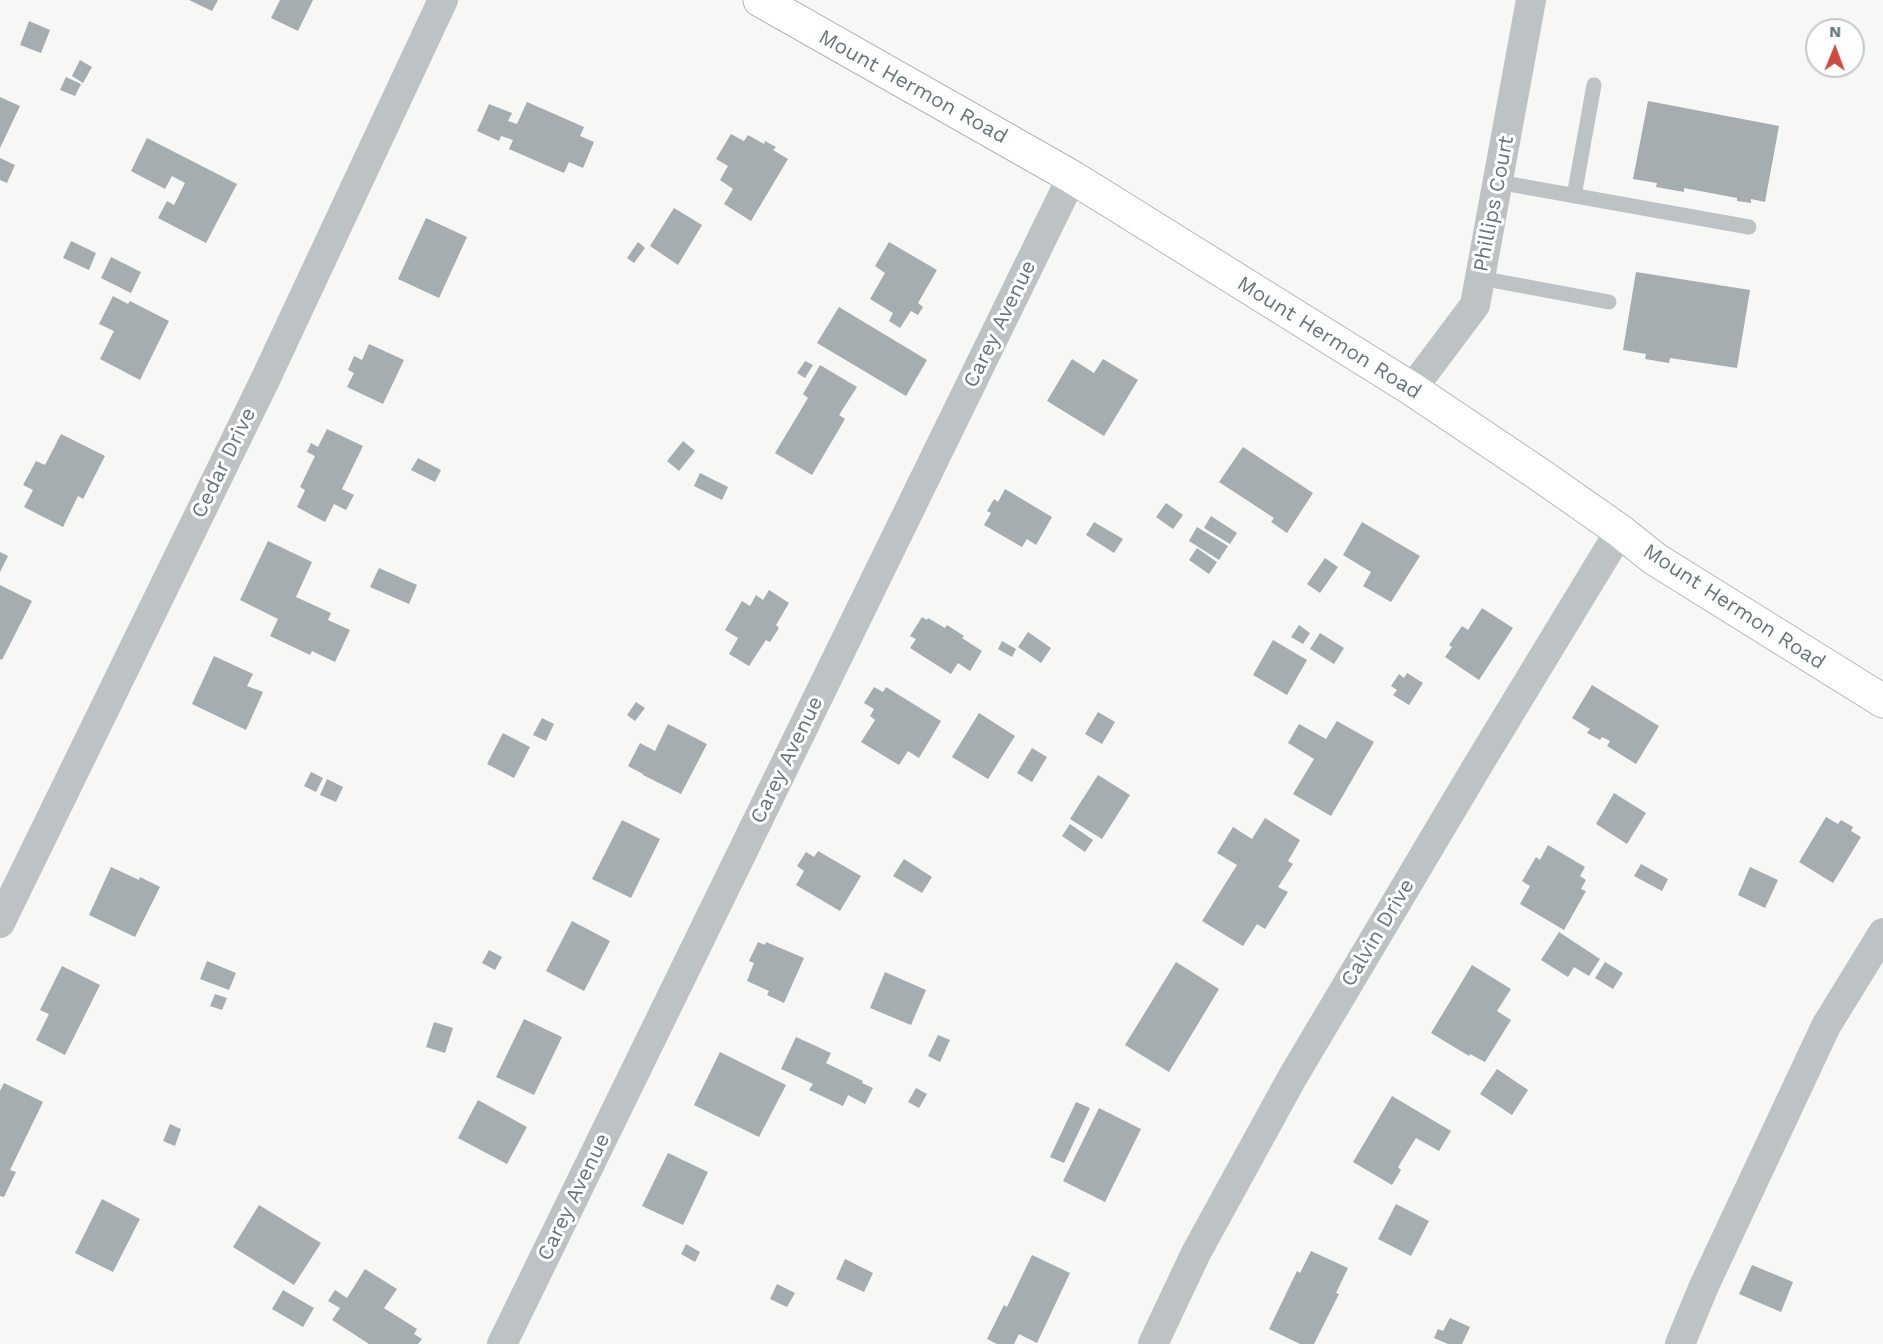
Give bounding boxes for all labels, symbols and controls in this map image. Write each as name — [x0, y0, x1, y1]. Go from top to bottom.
north arrow — [1805, 18, 1865, 78]
text: N — [1829, 22, 1841, 41]
street label: Mount Hermon Road — [814, 25, 1012, 149]
street label: Phillips Court — [1468, 134, 1520, 274]
street label: Carey Avenue — [958, 256, 1042, 392]
street label: Mount Hermon Road — [1232, 271, 1426, 405]
street label: Cedar Drive — [186, 404, 262, 522]
street label: Mount Hermon Road — [1638, 539, 1830, 675]
street label: Carey Avenue — [745, 692, 829, 828]
street label: Calvin Drive — [1336, 875, 1420, 991]
street label: Carey Avenue — [532, 1129, 616, 1265]

